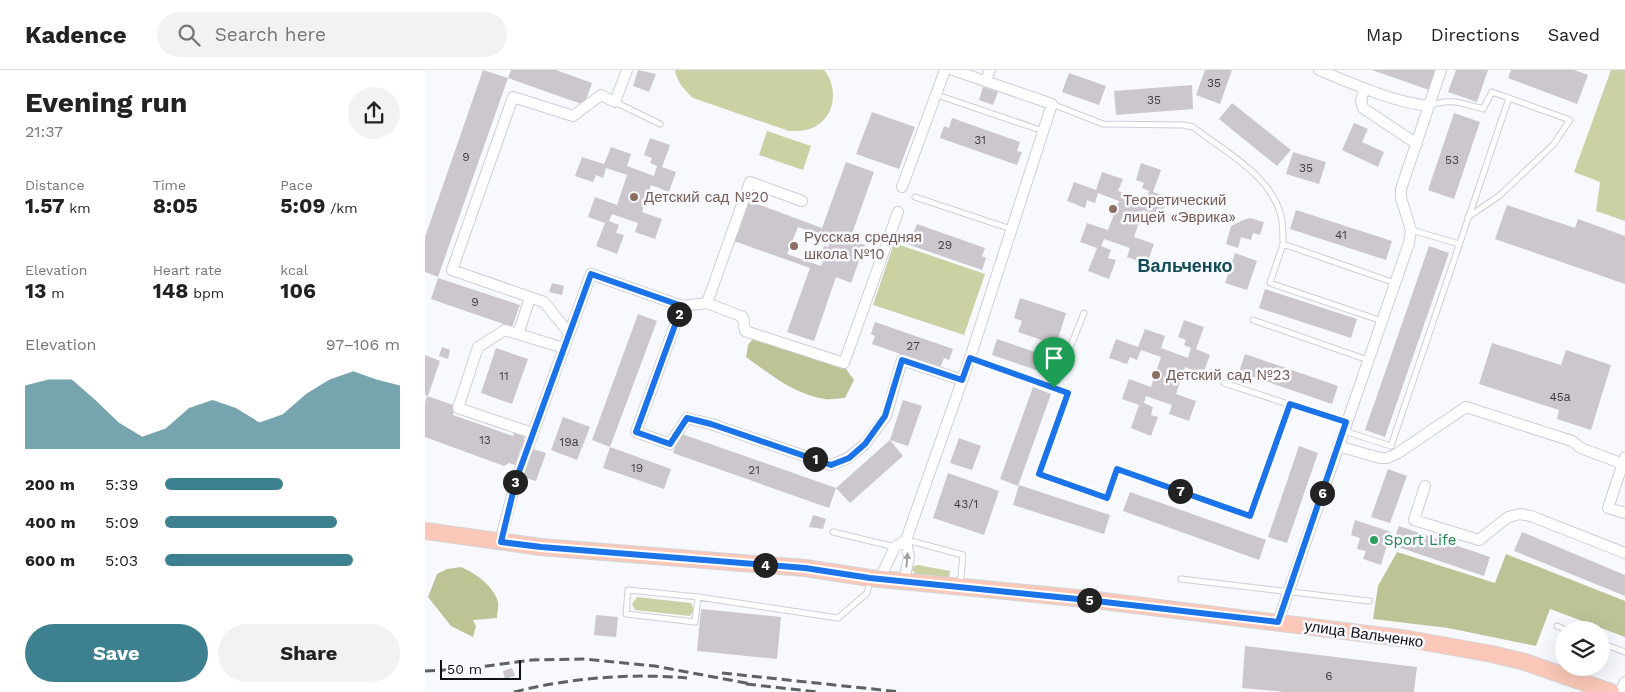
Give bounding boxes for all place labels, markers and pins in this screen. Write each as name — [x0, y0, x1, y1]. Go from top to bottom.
place label: Детский сад №20 — [644, 188, 769, 206]
marker: Детский сад №20 — [628, 191, 640, 203]
place label: Теоретический лицей «Эврика» — [1123, 191, 1236, 226]
marker: Теоретический лицей «Эврика» — [1107, 203, 1119, 215]
place label: Русская средняя школа №10 — [804, 228, 922, 263]
marker: Русская средняя школа №10 — [788, 240, 800, 252]
pin: 2 — [667, 302, 691, 326]
pin — [1033, 337, 1075, 388]
place label: Детский сад №23 — [1166, 366, 1290, 384]
marker: Детский сад №23 — [1150, 369, 1162, 381]
pin: 1 — [803, 446, 827, 472]
pin: 3 — [503, 470, 527, 494]
pin: 7 — [1167, 478, 1193, 504]
pin: 6 — [1309, 480, 1335, 506]
place label: Sport Life — [1384, 531, 1456, 549]
marker: Sport Life — [1368, 534, 1380, 546]
pin: 4 — [753, 552, 777, 578]
pin: 5 — [1077, 588, 1101, 612]

